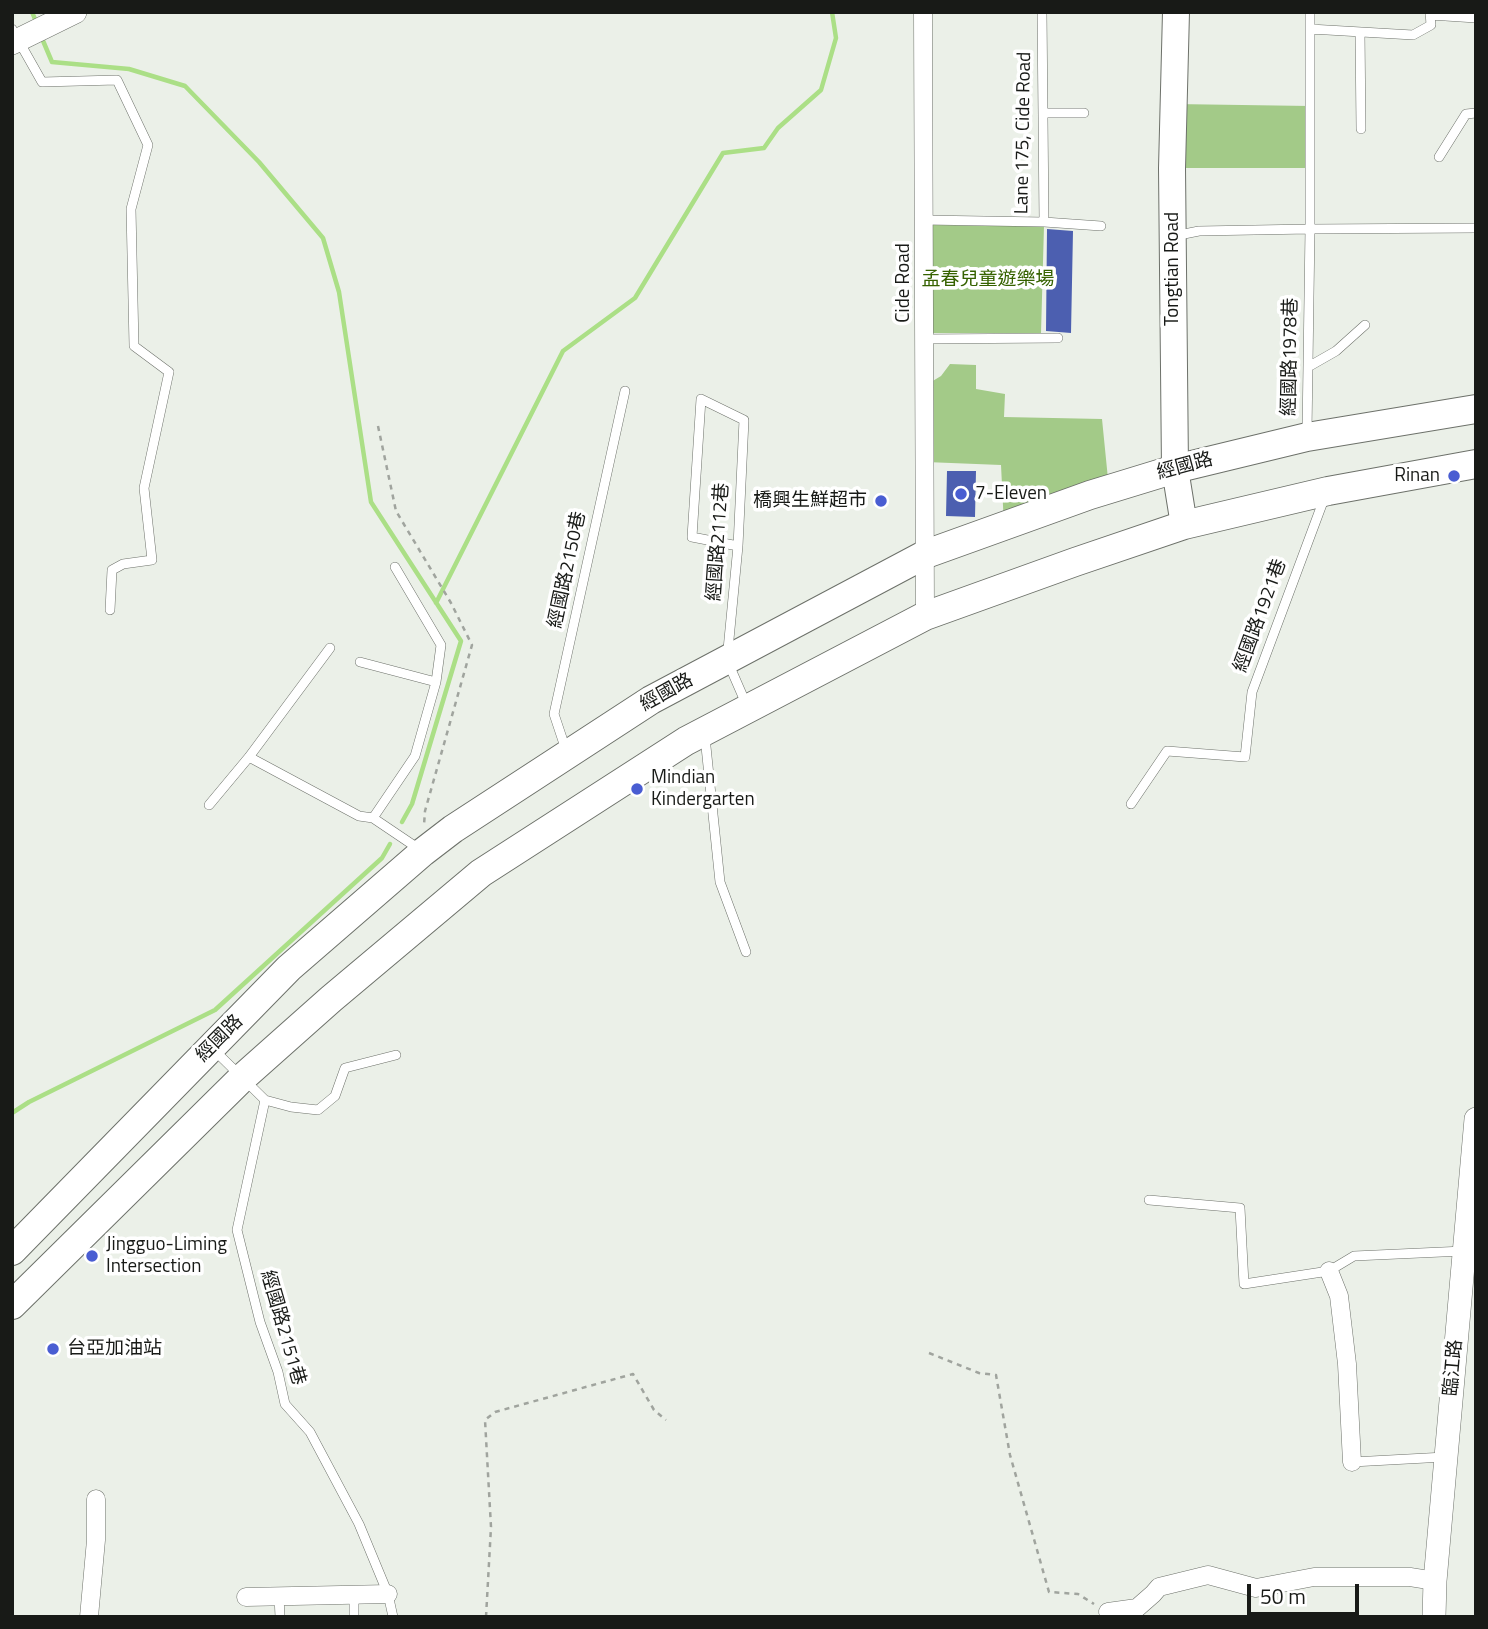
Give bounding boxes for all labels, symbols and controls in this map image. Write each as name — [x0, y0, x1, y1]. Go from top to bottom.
street label: Lane 175, Cide Road — [1011, 52, 1037, 214]
street label: Tongtian Road — [1162, 212, 1184, 326]
street label: Cide Road — [893, 243, 915, 323]
park label: 孟春兒童遊樂場 — [922, 269, 1054, 291]
street label: 經國路1978巷 — [1279, 298, 1303, 416]
street label: 經國路 — [1155, 449, 1215, 485]
place label: Rinan — [1394, 465, 1440, 487]
marker: Rinan — [1446, 468, 1462, 484]
street label: 經國路2112巷 — [703, 482, 735, 602]
place label: 7-Eleven — [975, 483, 1047, 505]
marker: 7-Eleven — [953, 486, 969, 502]
place label: 橋興生鮮超市 — [753, 490, 867, 512]
marker: 橋興生鮮超市 — [873, 493, 889, 509]
street label: 經國路2150巷 — [545, 510, 591, 630]
street label: 經國路1921巷 — [1230, 556, 1292, 676]
street label: 經國路 — [637, 669, 697, 717]
place label: Mindian Kindergarten — [651, 767, 755, 811]
marker: Mindian Kindergarten — [629, 781, 645, 797]
street label: 經國路 — [192, 1011, 248, 1067]
place label: Jingguo-Liming Intersection — [106, 1234, 227, 1278]
marker: Jingguo-Liming Intersection — [84, 1248, 100, 1264]
street label: 經國路2151巷 — [255, 1268, 309, 1388]
place label: 台亞加油站 — [67, 1338, 162, 1360]
street label: 臨江路 — [1440, 1339, 1468, 1397]
marker: 台亞加油站 — [45, 1341, 61, 1357]
scale bar — [1250, 1570, 1362, 1614]
text: 50 m — [1260, 1580, 1306, 1612]

